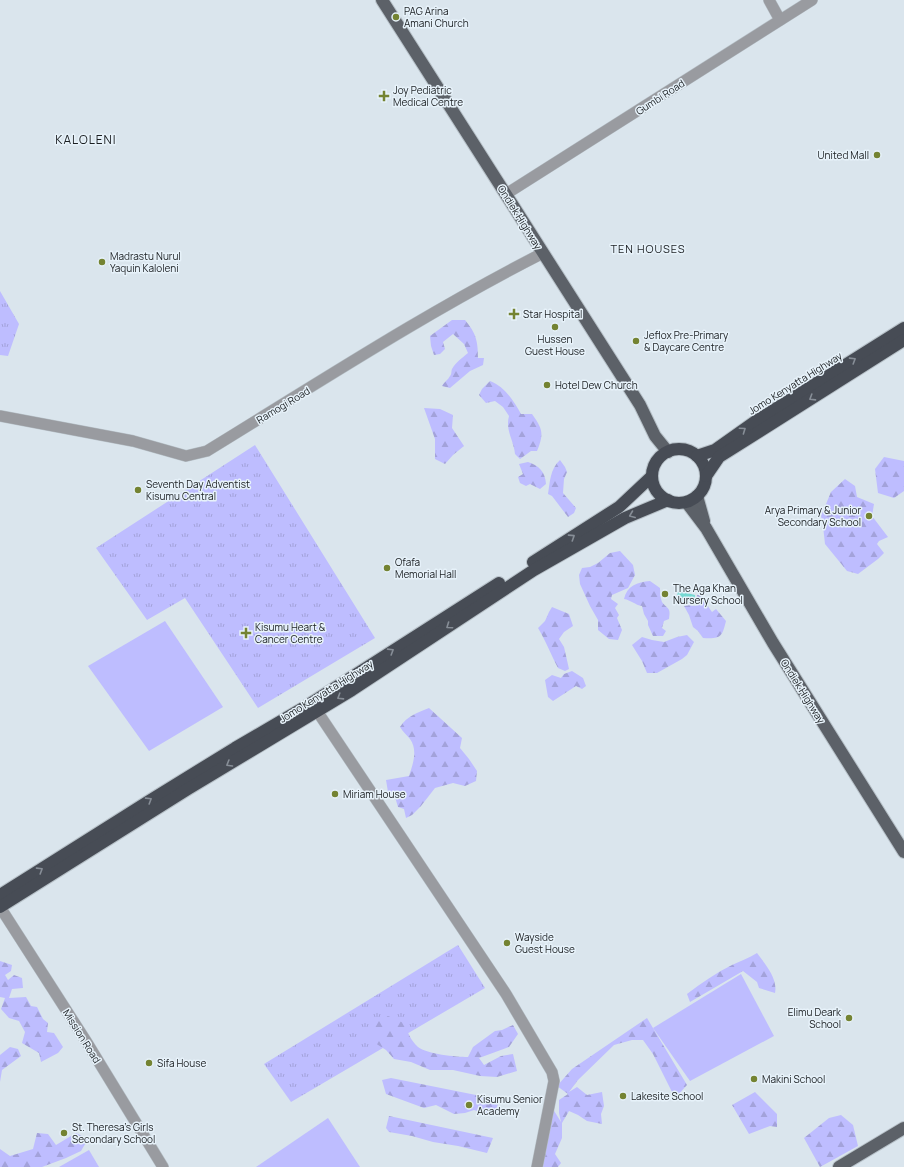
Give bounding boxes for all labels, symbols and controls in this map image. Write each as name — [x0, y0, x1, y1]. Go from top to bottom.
place label: PAG Arina Amani Church — [404, 4, 469, 30]
marker: PAG Arina Amani Church — [391, 12, 401, 22]
street label: Gumbi Road — [633, 76, 687, 118]
place label: Joy Pediatric Medical Centre — [393, 83, 463, 109]
marker: Joy Pediatric Medical Centre — [378, 90, 390, 102]
district label: KALOLENI — [55, 131, 117, 148]
place label: United Mall — [817, 148, 869, 162]
marker: United Mall — [872, 150, 882, 160]
street label: Ondiek Highway — [495, 182, 546, 252]
district label: TEN HOUSES — [611, 241, 685, 256]
place label: Madrastu Nurul Yaquin Kaloleni — [110, 249, 181, 275]
marker: Madrastu Nurul Yaquin Kaloleni — [97, 257, 107, 267]
place label: Star Hospital — [523, 307, 582, 321]
marker: Star Hospital — [508, 308, 520, 320]
marker: Hussen Guest House — [550, 322, 560, 332]
place label: Jeflox Pre-Primary & Daycare Centre — [644, 328, 729, 354]
place label: Hussen Guest House — [525, 332, 585, 358]
marker: Jeflox Pre-Primary & Daycare Centre — [631, 336, 641, 346]
street label: Jomo Kenyatta Highway — [745, 348, 845, 418]
one-way arrow — [849, 358, 856, 365]
place label: Hotel Dew Church — [555, 378, 638, 392]
marker: Hotel Dew Church — [542, 380, 552, 390]
street label: Ramogi Road — [254, 383, 312, 426]
one-way arrow — [809, 394, 816, 401]
one-way arrow — [739, 427, 746, 435]
place label: Seventh Day Adventist Kisumu Central — [146, 477, 250, 503]
marker: Seventh Day Adventist Kisumu Central — [133, 485, 143, 495]
place label: Arya Primary & Junior Secondary School — [765, 503, 861, 529]
one-way arrow — [628, 510, 635, 518]
marker: Arya Primary & Junior Secondary School — [864, 511, 874, 521]
one-way arrow — [568, 534, 575, 542]
place label: Ofafa Memorial Hall — [395, 555, 456, 581]
marker: Ofafa Memorial Hall — [382, 563, 392, 573]
place label: The Aga Khan Nursery School — [673, 581, 743, 607]
marker: The Aga Khan Nursery School — [660, 589, 670, 599]
place label: Kisumu Heart & Cancer Centre — [255, 620, 326, 646]
one-way arrow — [447, 621, 454, 628]
marker: Kisumu Heart & Cancer Centre — [240, 627, 252, 639]
one-way arrow — [387, 649, 394, 656]
street label: Jomo Kenyatta Highway — [276, 656, 376, 726]
street label: Ondiek Highway — [778, 656, 829, 726]
one-way arrow — [337, 692, 344, 699]
one-way arrow — [226, 760, 233, 767]
place label: Miriam House — [343, 787, 406, 801]
marker: Miriam House — [330, 789, 340, 799]
one-way arrow — [145, 798, 152, 805]
one-way arrow — [35, 868, 42, 875]
place label: Wayside Guest House — [515, 930, 575, 956]
marker: Wayside Guest House — [502, 938, 512, 948]
place label: Elimu Deark School — [788, 1005, 842, 1031]
street label: Mission Road — [60, 1006, 104, 1066]
marker: Elimu Deark School — [844, 1013, 854, 1023]
place label: Sifa House — [157, 1056, 206, 1070]
marker: Sifa House — [144, 1058, 154, 1068]
place label: Makini School — [762, 1072, 825, 1086]
marker: Makini School — [749, 1074, 759, 1084]
place label: Lakesite School — [631, 1089, 703, 1103]
marker: Lakesite School — [618, 1091, 628, 1101]
place label: Kisumu Senior Academy — [477, 1092, 543, 1118]
marker: Kisumu Senior Academy — [464, 1100, 474, 1110]
place label: St. Theresa's Girls Secondary School — [72, 1120, 155, 1146]
marker: St. Theresa's Girls Secondary School — [59, 1128, 69, 1138]

